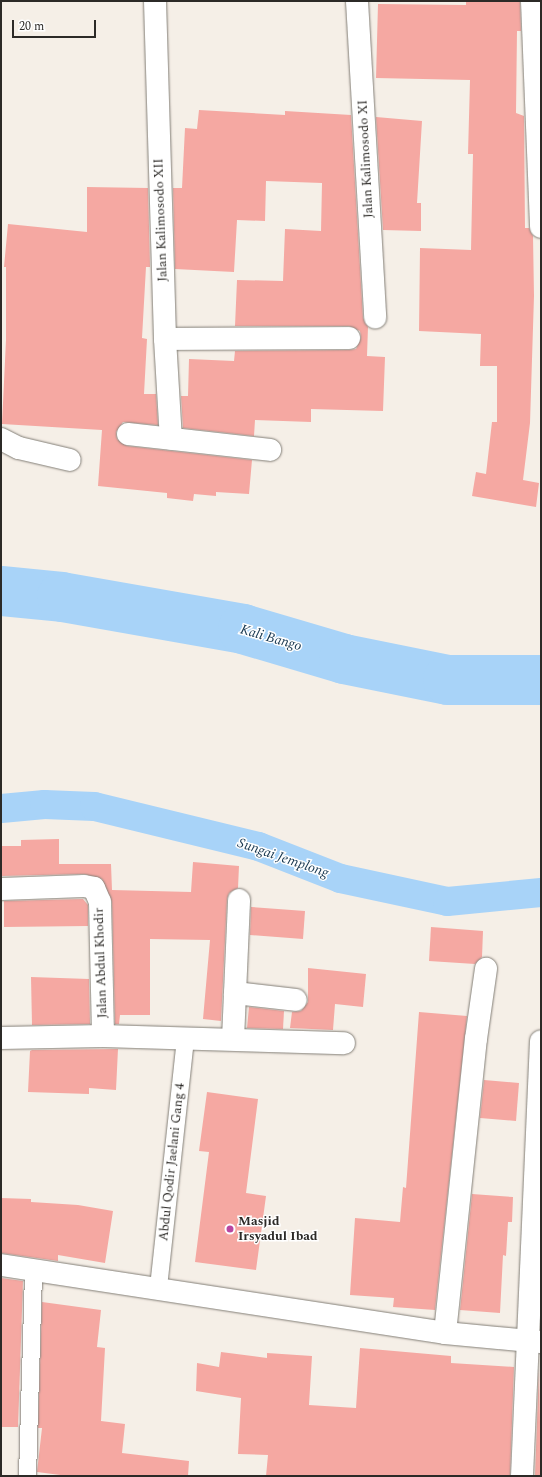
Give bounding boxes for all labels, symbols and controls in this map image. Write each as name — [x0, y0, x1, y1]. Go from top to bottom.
scale bar — [14, 12, 98, 38]
text: 20 m — [19, 17, 44, 36]
street label: Jalan Kalimosodo XI — [355, 99, 377, 219]
street label: Jalan Kalimosodo XII — [151, 158, 171, 282]
water label: Kali Bango — [238, 621, 304, 655]
water label: Sungai Jemplong — [235, 835, 331, 881]
street label: Jalan Abdul Khodir — [91, 907, 111, 1019]
street label: Abdul Qodir Jaelani Gang 4 — [156, 1082, 188, 1242]
place label: Masjid Irsyadul Ibad — [238, 1214, 318, 1245]
marker: Masjid Irsyadul Ibad — [225, 1224, 235, 1234]

